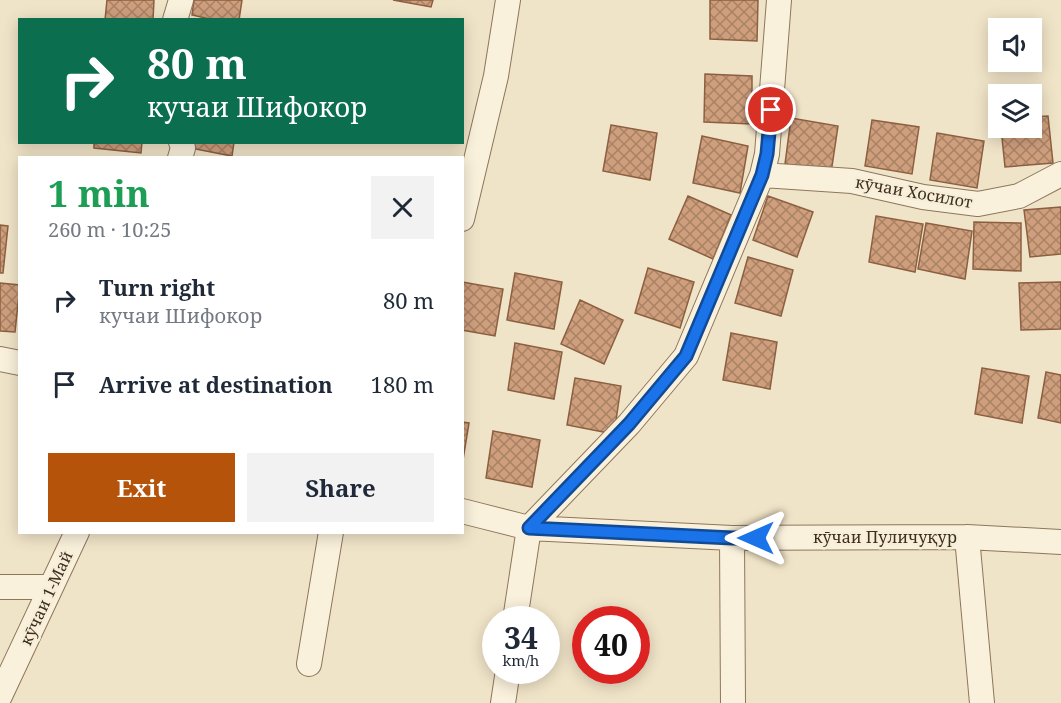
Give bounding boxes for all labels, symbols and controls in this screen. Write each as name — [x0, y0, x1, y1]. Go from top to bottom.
map controls — [988, 18, 1042, 138]
button: sound — [988, 18, 1042, 72]
text: 80 m — [147, 34, 247, 91]
icon: right — [48, 42, 126, 120]
pin — [745, 84, 796, 135]
button: layers — [988, 84, 1042, 138]
text: кучаи Шифокор — [147, 88, 367, 125]
icon: arrive — [754, 93, 787, 126]
text: 1 min — [48, 169, 150, 218]
street label: кӯчаи Хосилот — [854, 171, 975, 213]
button: close — [371, 176, 434, 239]
text: 260 m · 10:25 — [48, 216, 171, 243]
text: Turn right — [99, 272, 215, 302]
icon: right — [48, 284, 81, 317]
text: 80 m — [383, 285, 434, 315]
text: кучаи Шифокор — [99, 302, 262, 329]
icon: arrive — [48, 368, 81, 401]
text: Arrive at destination — [99, 369, 333, 399]
text: 180 m — [371, 369, 434, 399]
button: Exit — [48, 453, 235, 522]
button: Share — [247, 453, 434, 522]
position arrow — [724, 506, 788, 570]
street label: кӯчаи Пуличуқур — [813, 526, 957, 548]
street label: кӯчаи 1-Май — [15, 547, 78, 649]
speed limit sign: 40 — [572, 606, 650, 684]
text: 34 — [504, 617, 538, 658]
text: km/h — [503, 650, 539, 670]

